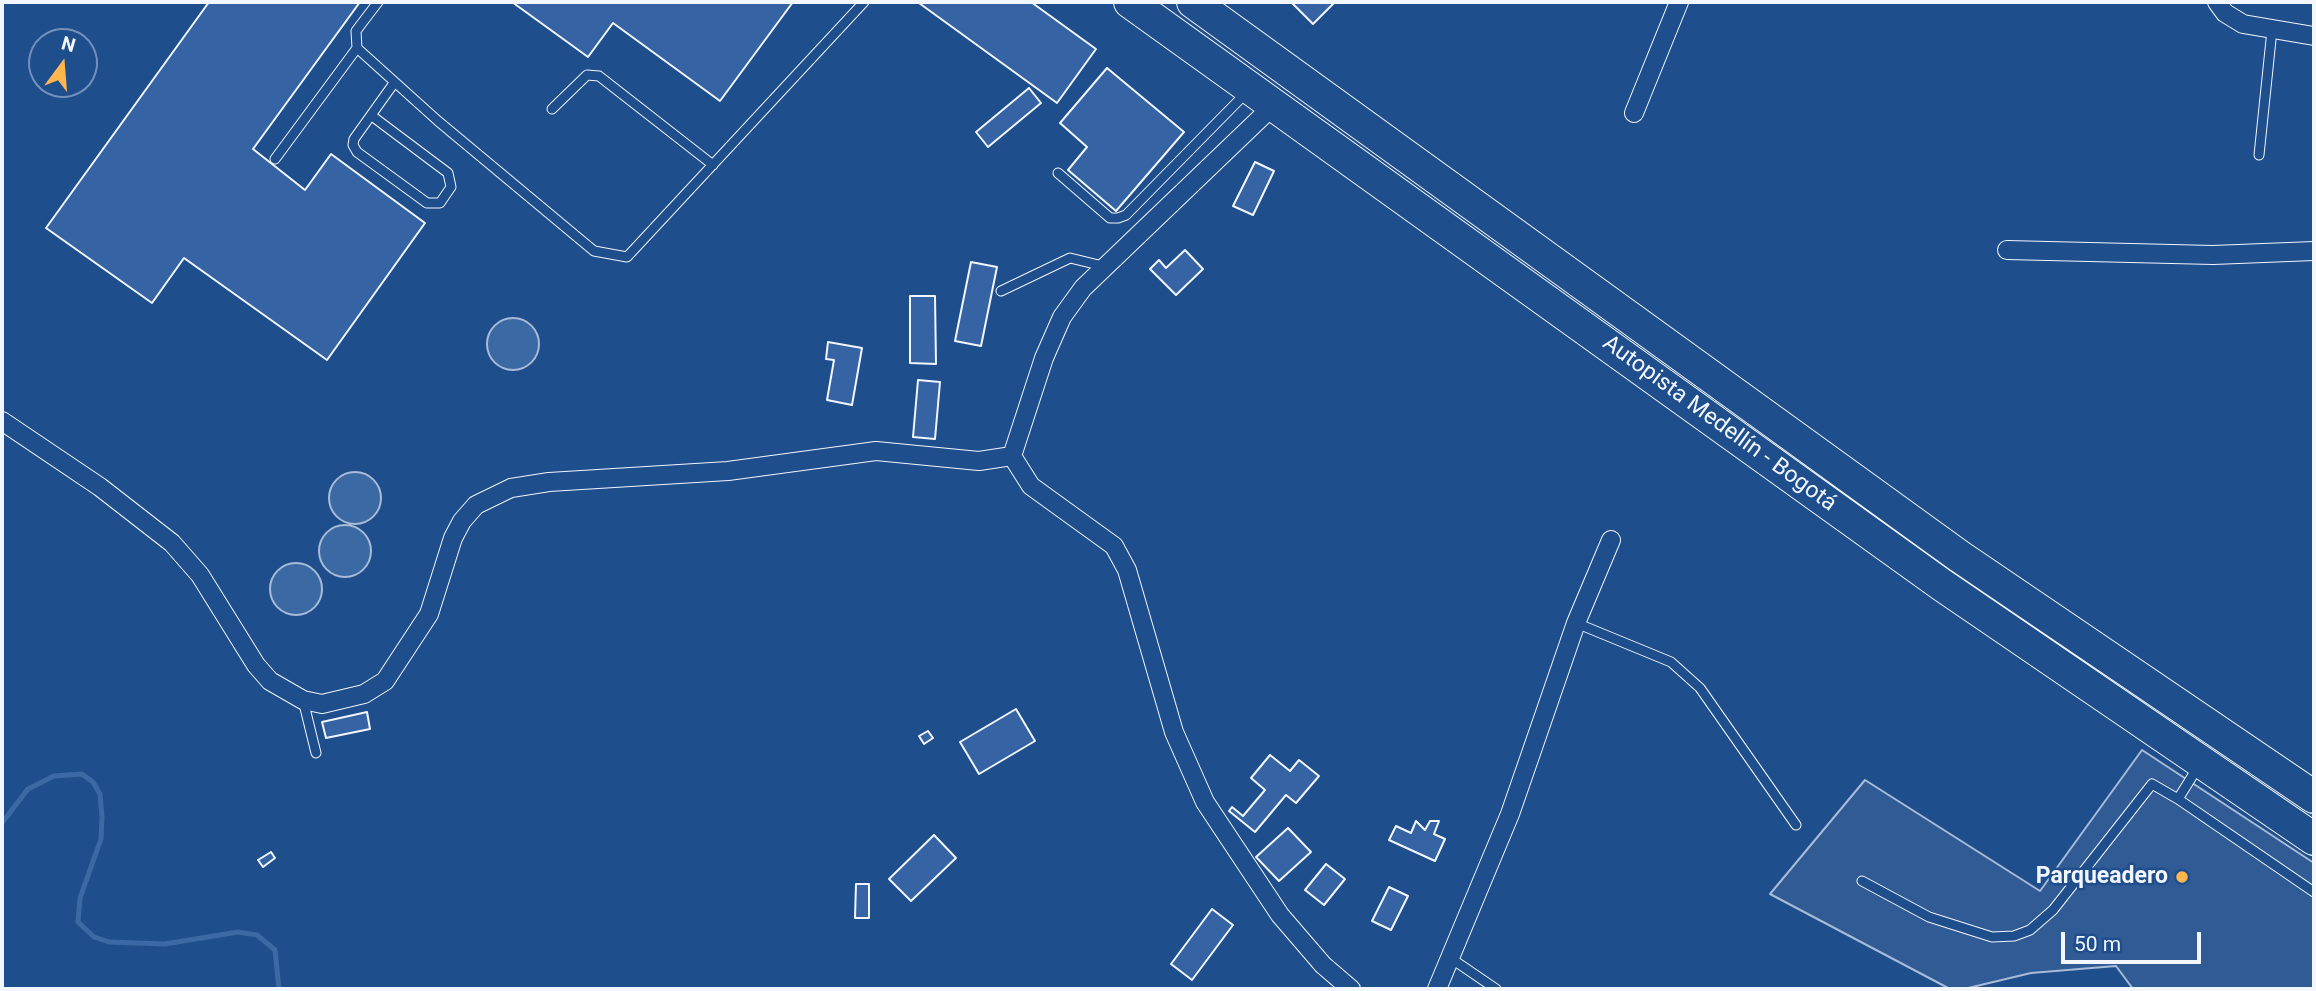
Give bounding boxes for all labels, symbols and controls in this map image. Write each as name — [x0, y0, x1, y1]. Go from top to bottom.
north arrow — [28, 28, 98, 98]
text: N — [59, 31, 78, 57]
street label: Autopista Medellín - Bogotá — [1597, 330, 1841, 518]
place label: Parqueadero — [2036, 863, 2168, 891]
marker: Parqueadero — [2174, 869, 2190, 885]
scale bar — [2064, 918, 2204, 962]
text: 50 m — [2074, 932, 2121, 956]

